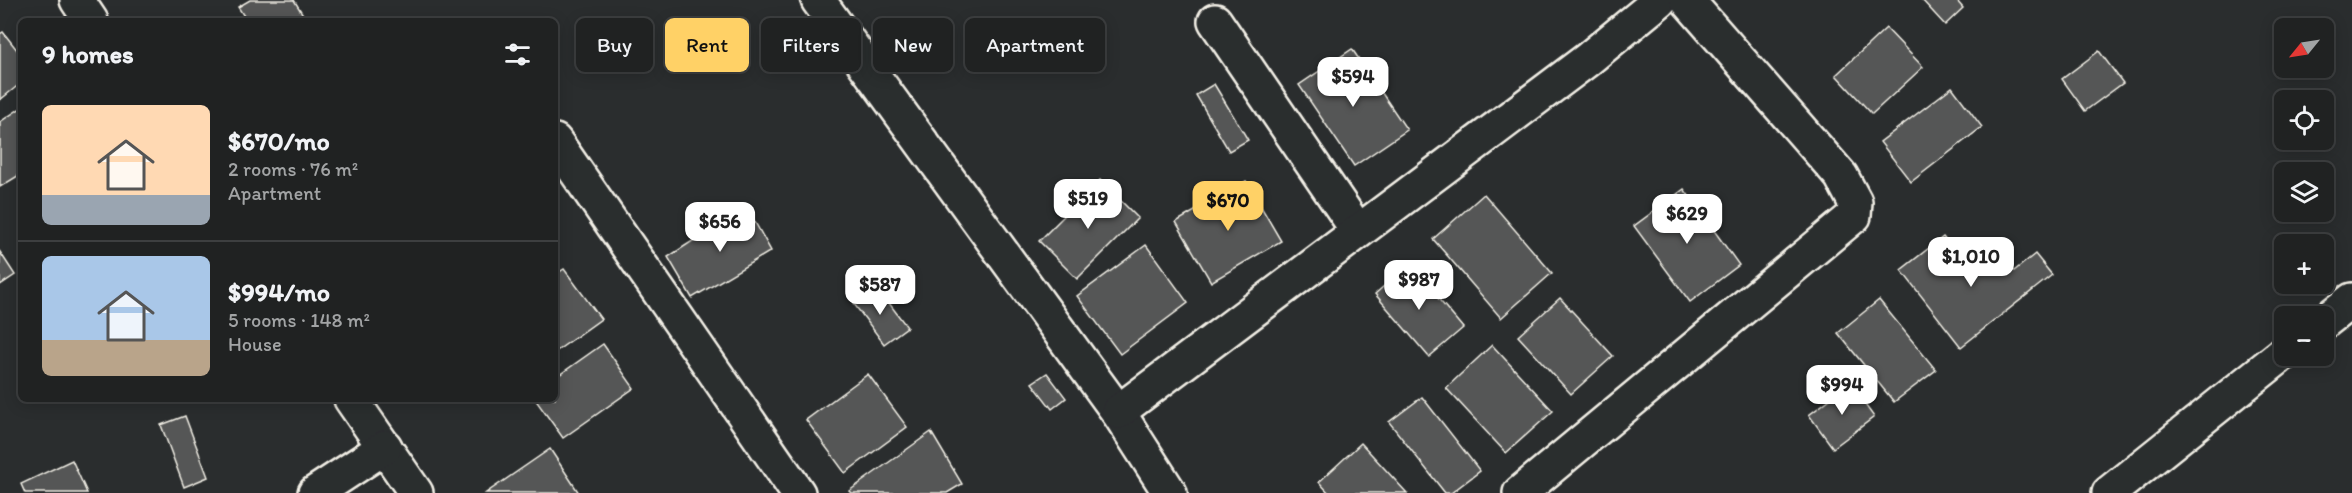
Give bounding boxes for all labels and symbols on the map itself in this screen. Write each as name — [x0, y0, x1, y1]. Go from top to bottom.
north arrow — [2274, 18, 2334, 78]
pin: $594 — [1317, 57, 1389, 108]
pin: $519 — [1052, 179, 1124, 230]
pin: $670 — [1192, 181, 1264, 232]
pin: $629 — [1651, 194, 1723, 245]
pin: $656 — [684, 202, 756, 253]
pin: $1,010 — [1922, 237, 2020, 288]
pin: $987 — [1383, 260, 1455, 311]
pin: $587 — [844, 265, 916, 316]
pin: $994 — [1806, 365, 1878, 416]

